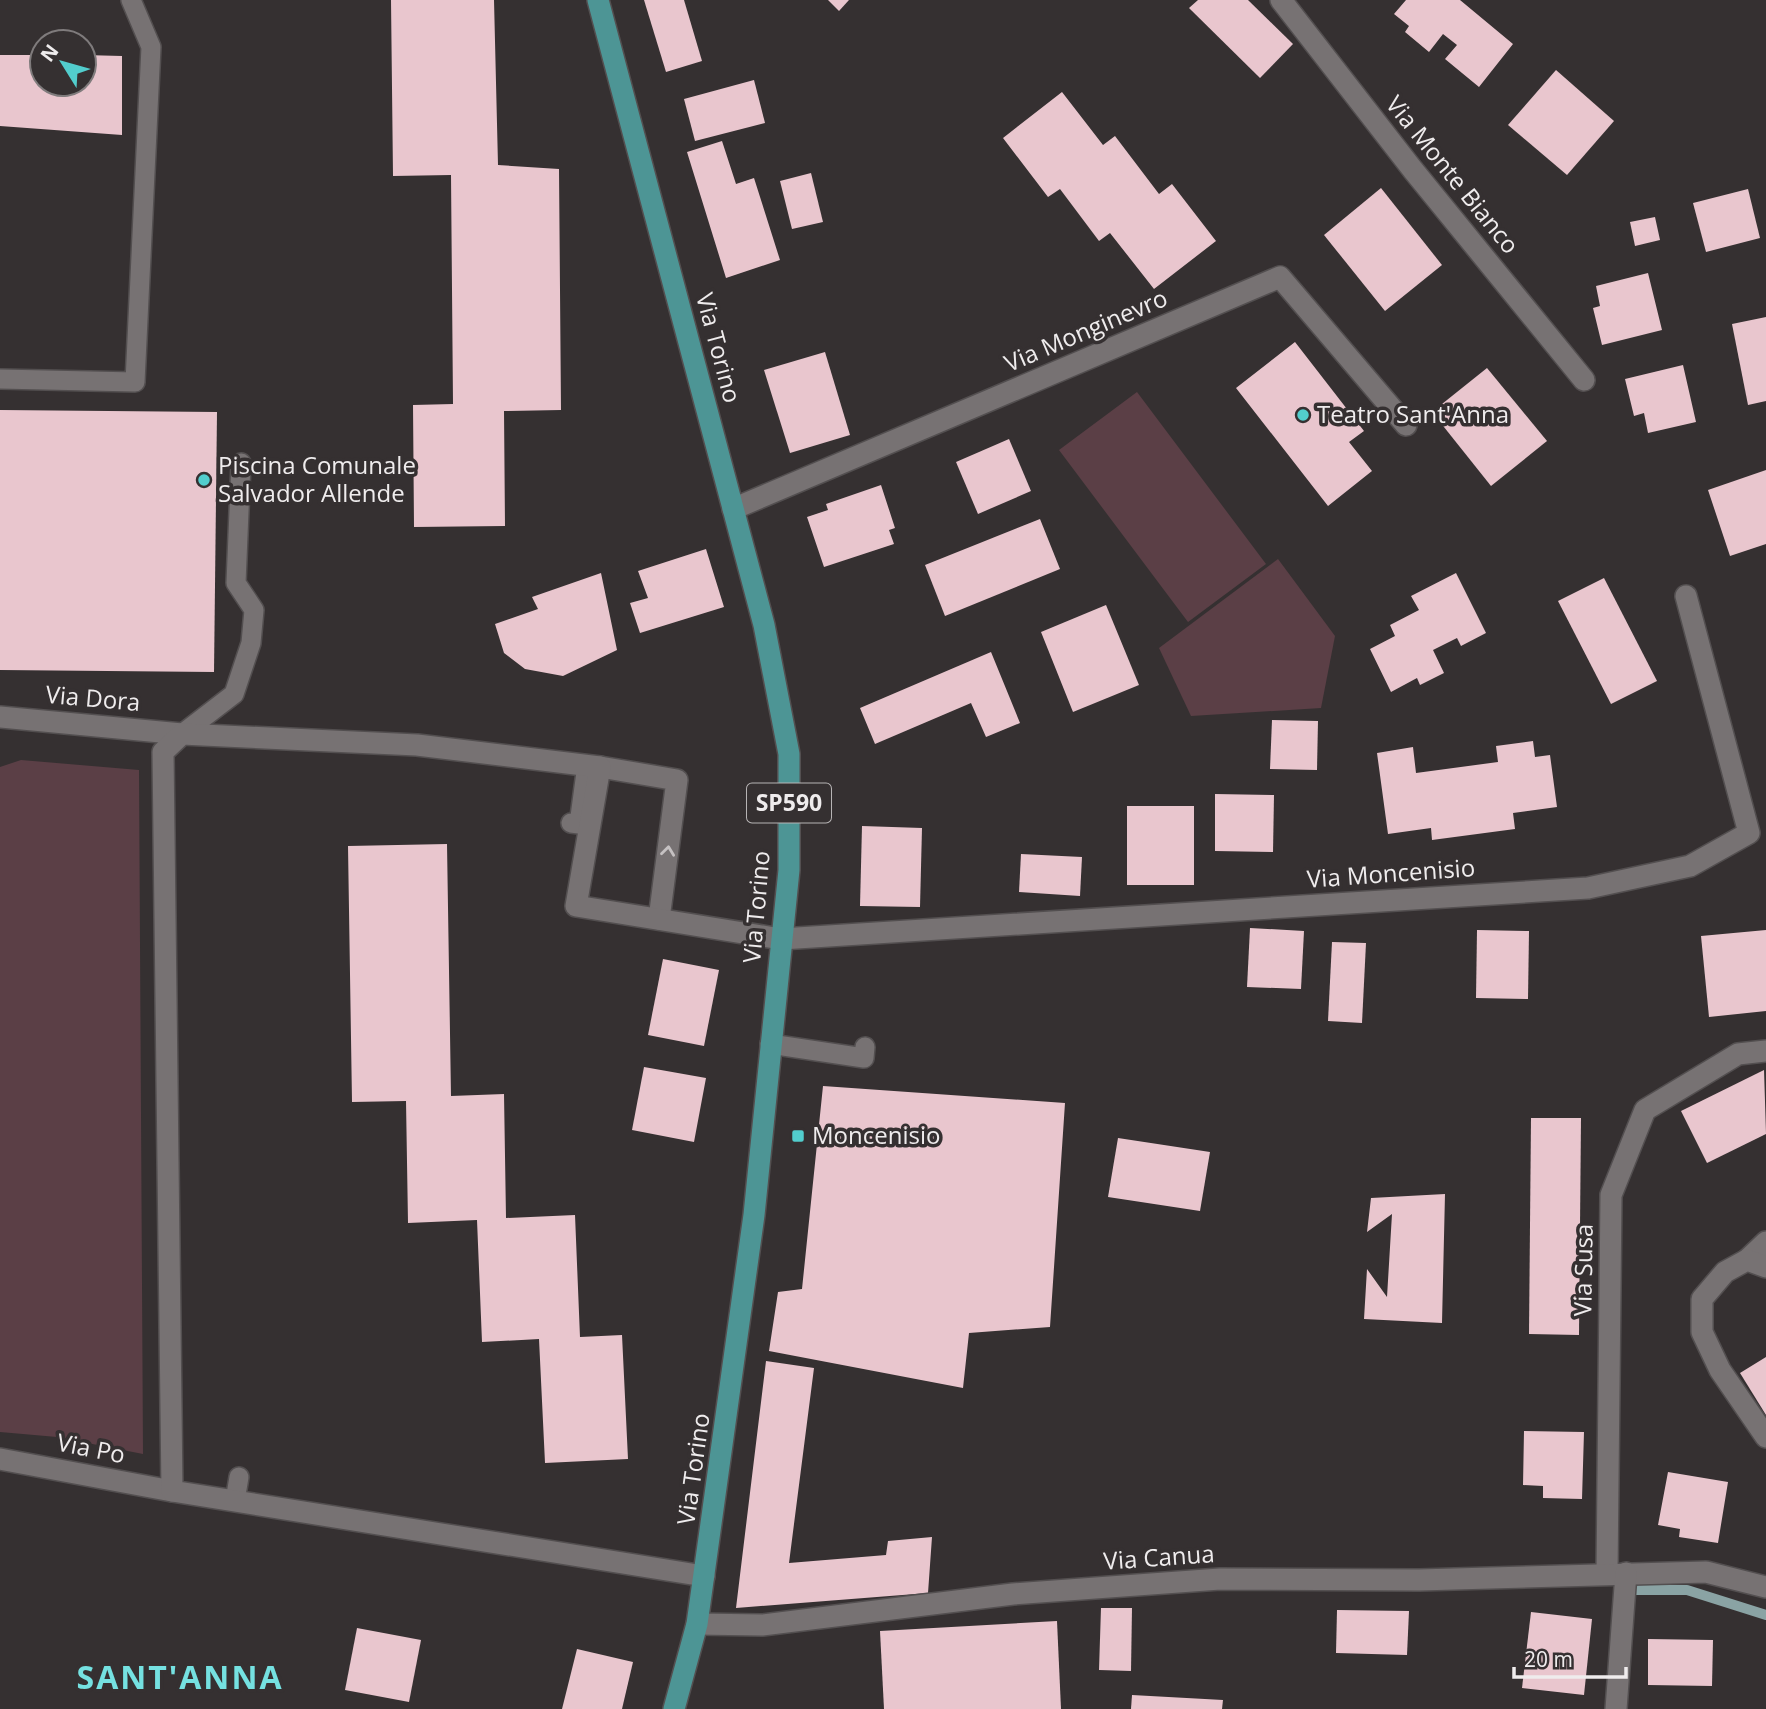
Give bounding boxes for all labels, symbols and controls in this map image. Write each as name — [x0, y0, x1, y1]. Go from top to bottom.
north arrow — [28, 28, 98, 98]
text: N — [34, 39, 64, 67]
street label: Via Monte Bianco — [1379, 88, 1527, 260]
street label: Via Monginevro — [999, 280, 1172, 379]
street label: Via Torino — [689, 289, 750, 406]
place label: Teatro Sant'Anna — [1317, 397, 1509, 430]
marker: Teatro Sant'Anna — [1295, 407, 1311, 423]
place label: Piscina Comunale Salvador Allende — [218, 448, 416, 509]
marker: Piscina Comunale Salvador Allende — [196, 472, 212, 488]
street label: Via Dora — [44, 677, 142, 718]
road number: SP590 — [747, 783, 831, 822]
one-way arrow — [660, 845, 675, 857]
street label: Via Torino — [734, 849, 777, 964]
street label: Via Moncenisio — [1306, 850, 1476, 895]
place label: Moncenisio — [812, 1118, 940, 1151]
marker: Moncenisio — [790, 1128, 806, 1144]
street label: Via Susa — [1565, 1223, 1600, 1317]
street label: Via Torino — [668, 1411, 717, 1527]
street label: Via Po — [54, 1425, 128, 1470]
street label: Via Canua — [1102, 1536, 1215, 1577]
scale bar — [1514, 1636, 1626, 1680]
text: 20 m — [1524, 1645, 1573, 1673]
district label: SANT'ANNA — [77, 1655, 283, 1698]

